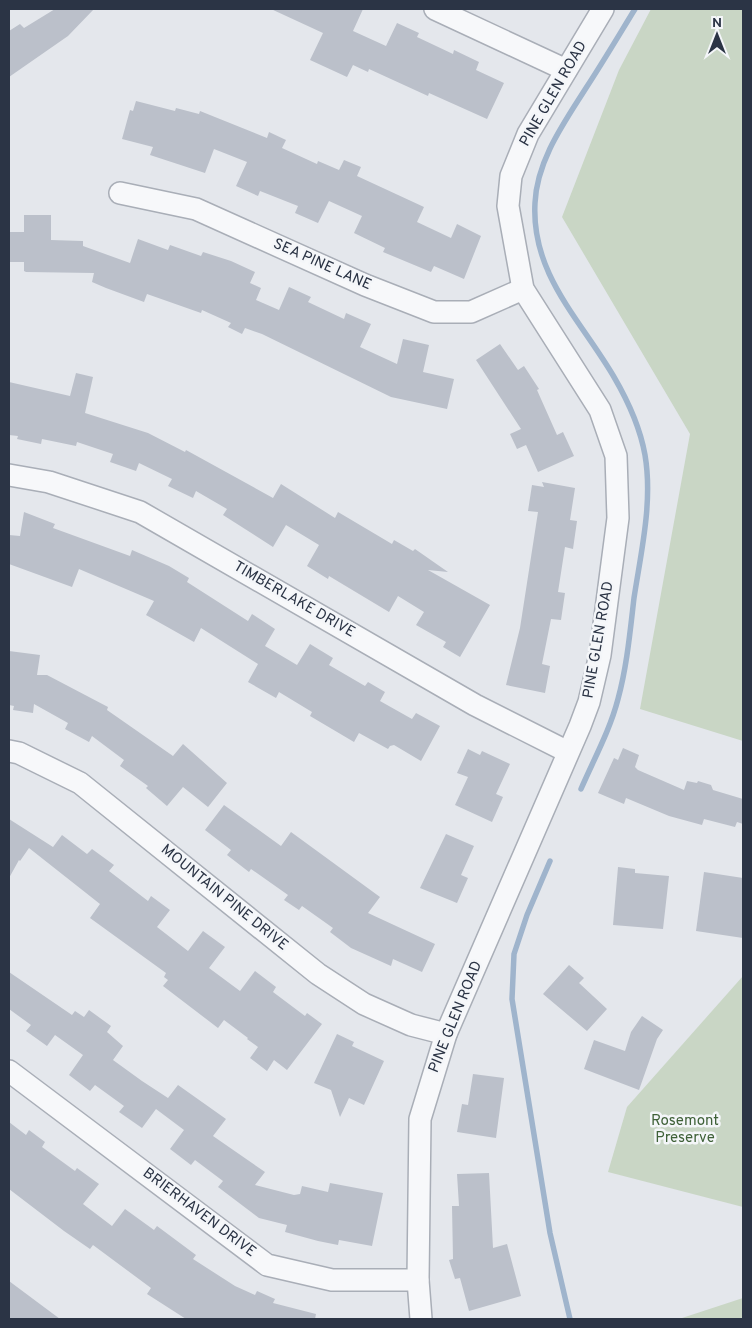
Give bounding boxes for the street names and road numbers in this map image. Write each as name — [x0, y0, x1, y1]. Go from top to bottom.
street label: PINE GLEN ROAD — [516, 38, 592, 150]
street label: SEA PINE LANE — [270, 235, 374, 295]
street label: TIMBERLAKE DRIVE — [230, 557, 358, 643]
street label: PINE GLEN ROAD — [579, 580, 619, 700]
street label: MOUNTAIN PINE DRIVE — [156, 841, 292, 955]
street label: PINE GLEN ROAD — [425, 958, 487, 1076]
street label: BRIERHAVEN DRIVE — [139, 1164, 259, 1262]

